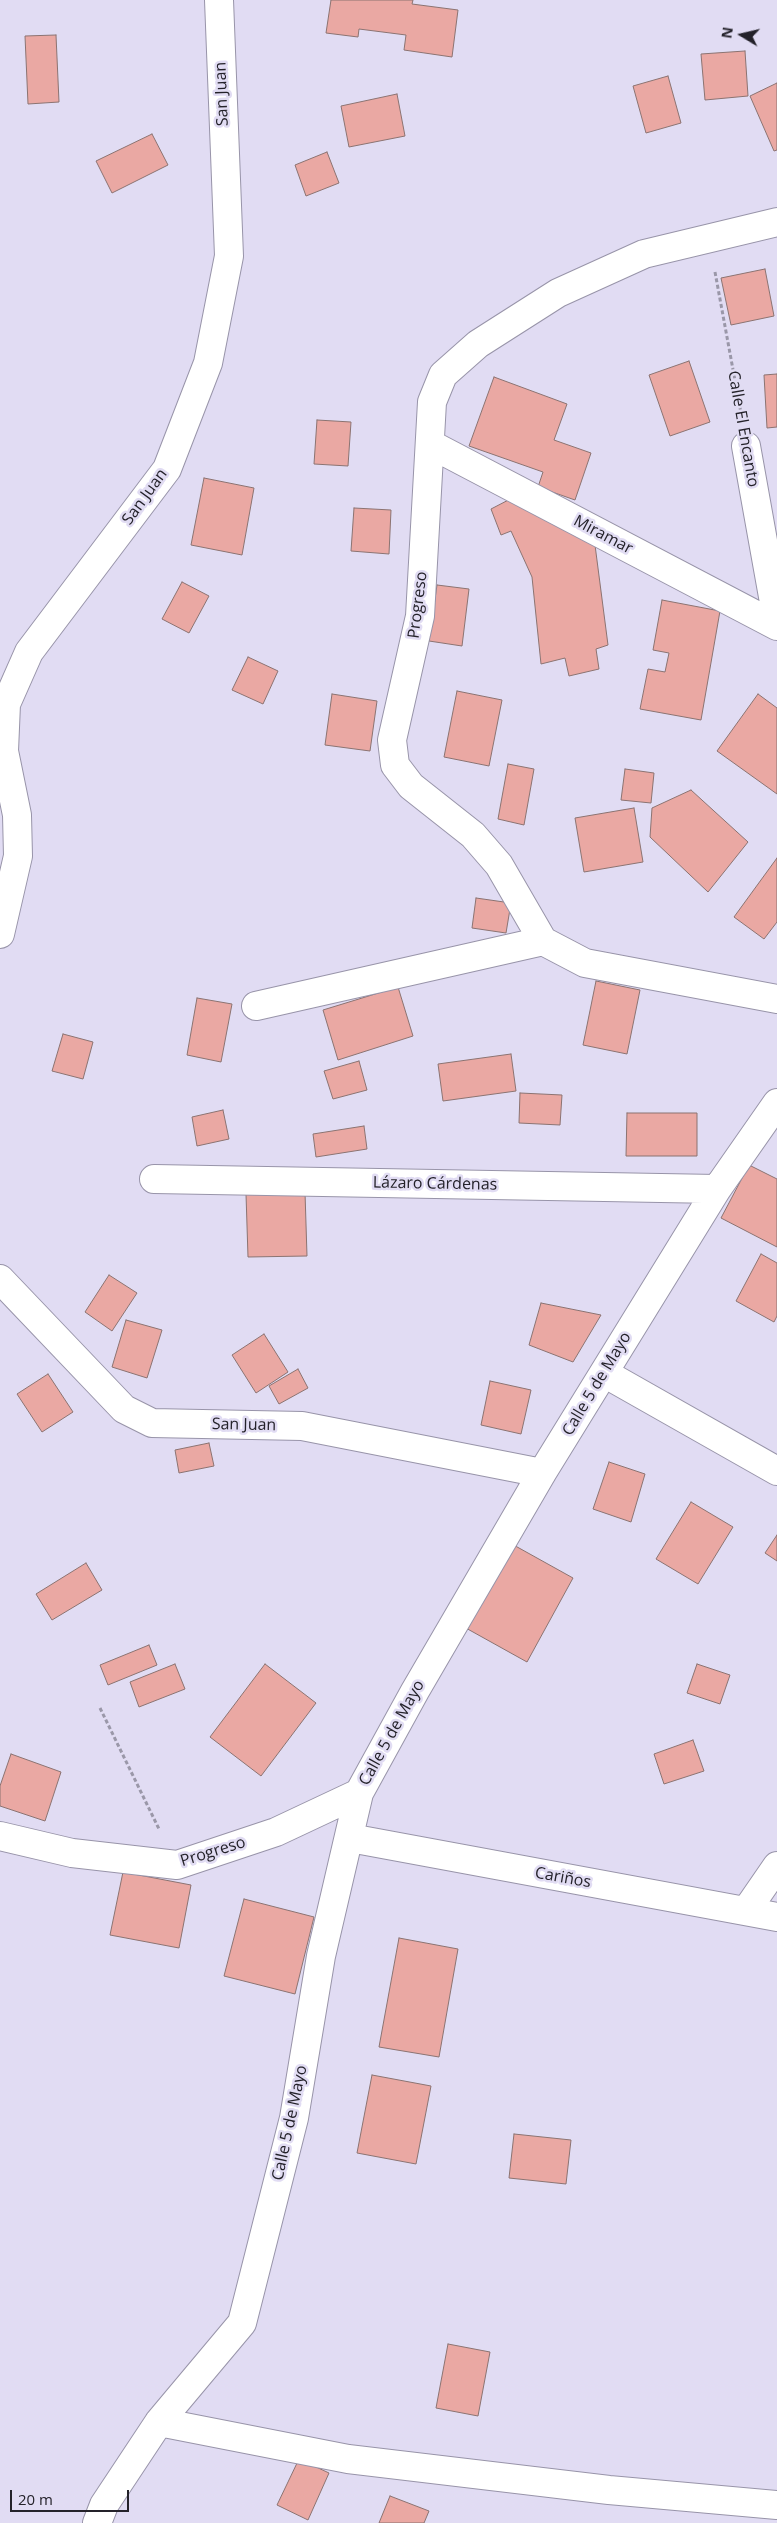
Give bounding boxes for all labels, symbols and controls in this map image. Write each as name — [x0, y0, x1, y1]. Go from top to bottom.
north arrow — [717, 10, 767, 60]
text: N — [716, 25, 737, 40]
street label: San Juan — [211, 61, 233, 127]
street label: Calle El Encanto — [723, 369, 763, 489]
street label: San Juan — [118, 465, 172, 529]
street label: Miramar — [570, 511, 636, 559]
street label: Progreso — [404, 570, 432, 640]
street label: Lázaro Cárdenas — [373, 1173, 497, 1195]
street label: Calle 5 de Mayo — [559, 1329, 635, 1439]
street label: San Juan — [212, 1415, 276, 1435]
street label: Calle 5 de Mayo — [355, 1677, 429, 1789]
street label: Progreso — [178, 1833, 248, 1871]
street label: Cariños — [533, 1864, 593, 1892]
street label: Calle 5 de Mayo — [268, 2064, 312, 2182]
scale bar — [12, 2480, 131, 2512]
text: 20 m — [18, 2489, 53, 2509]

